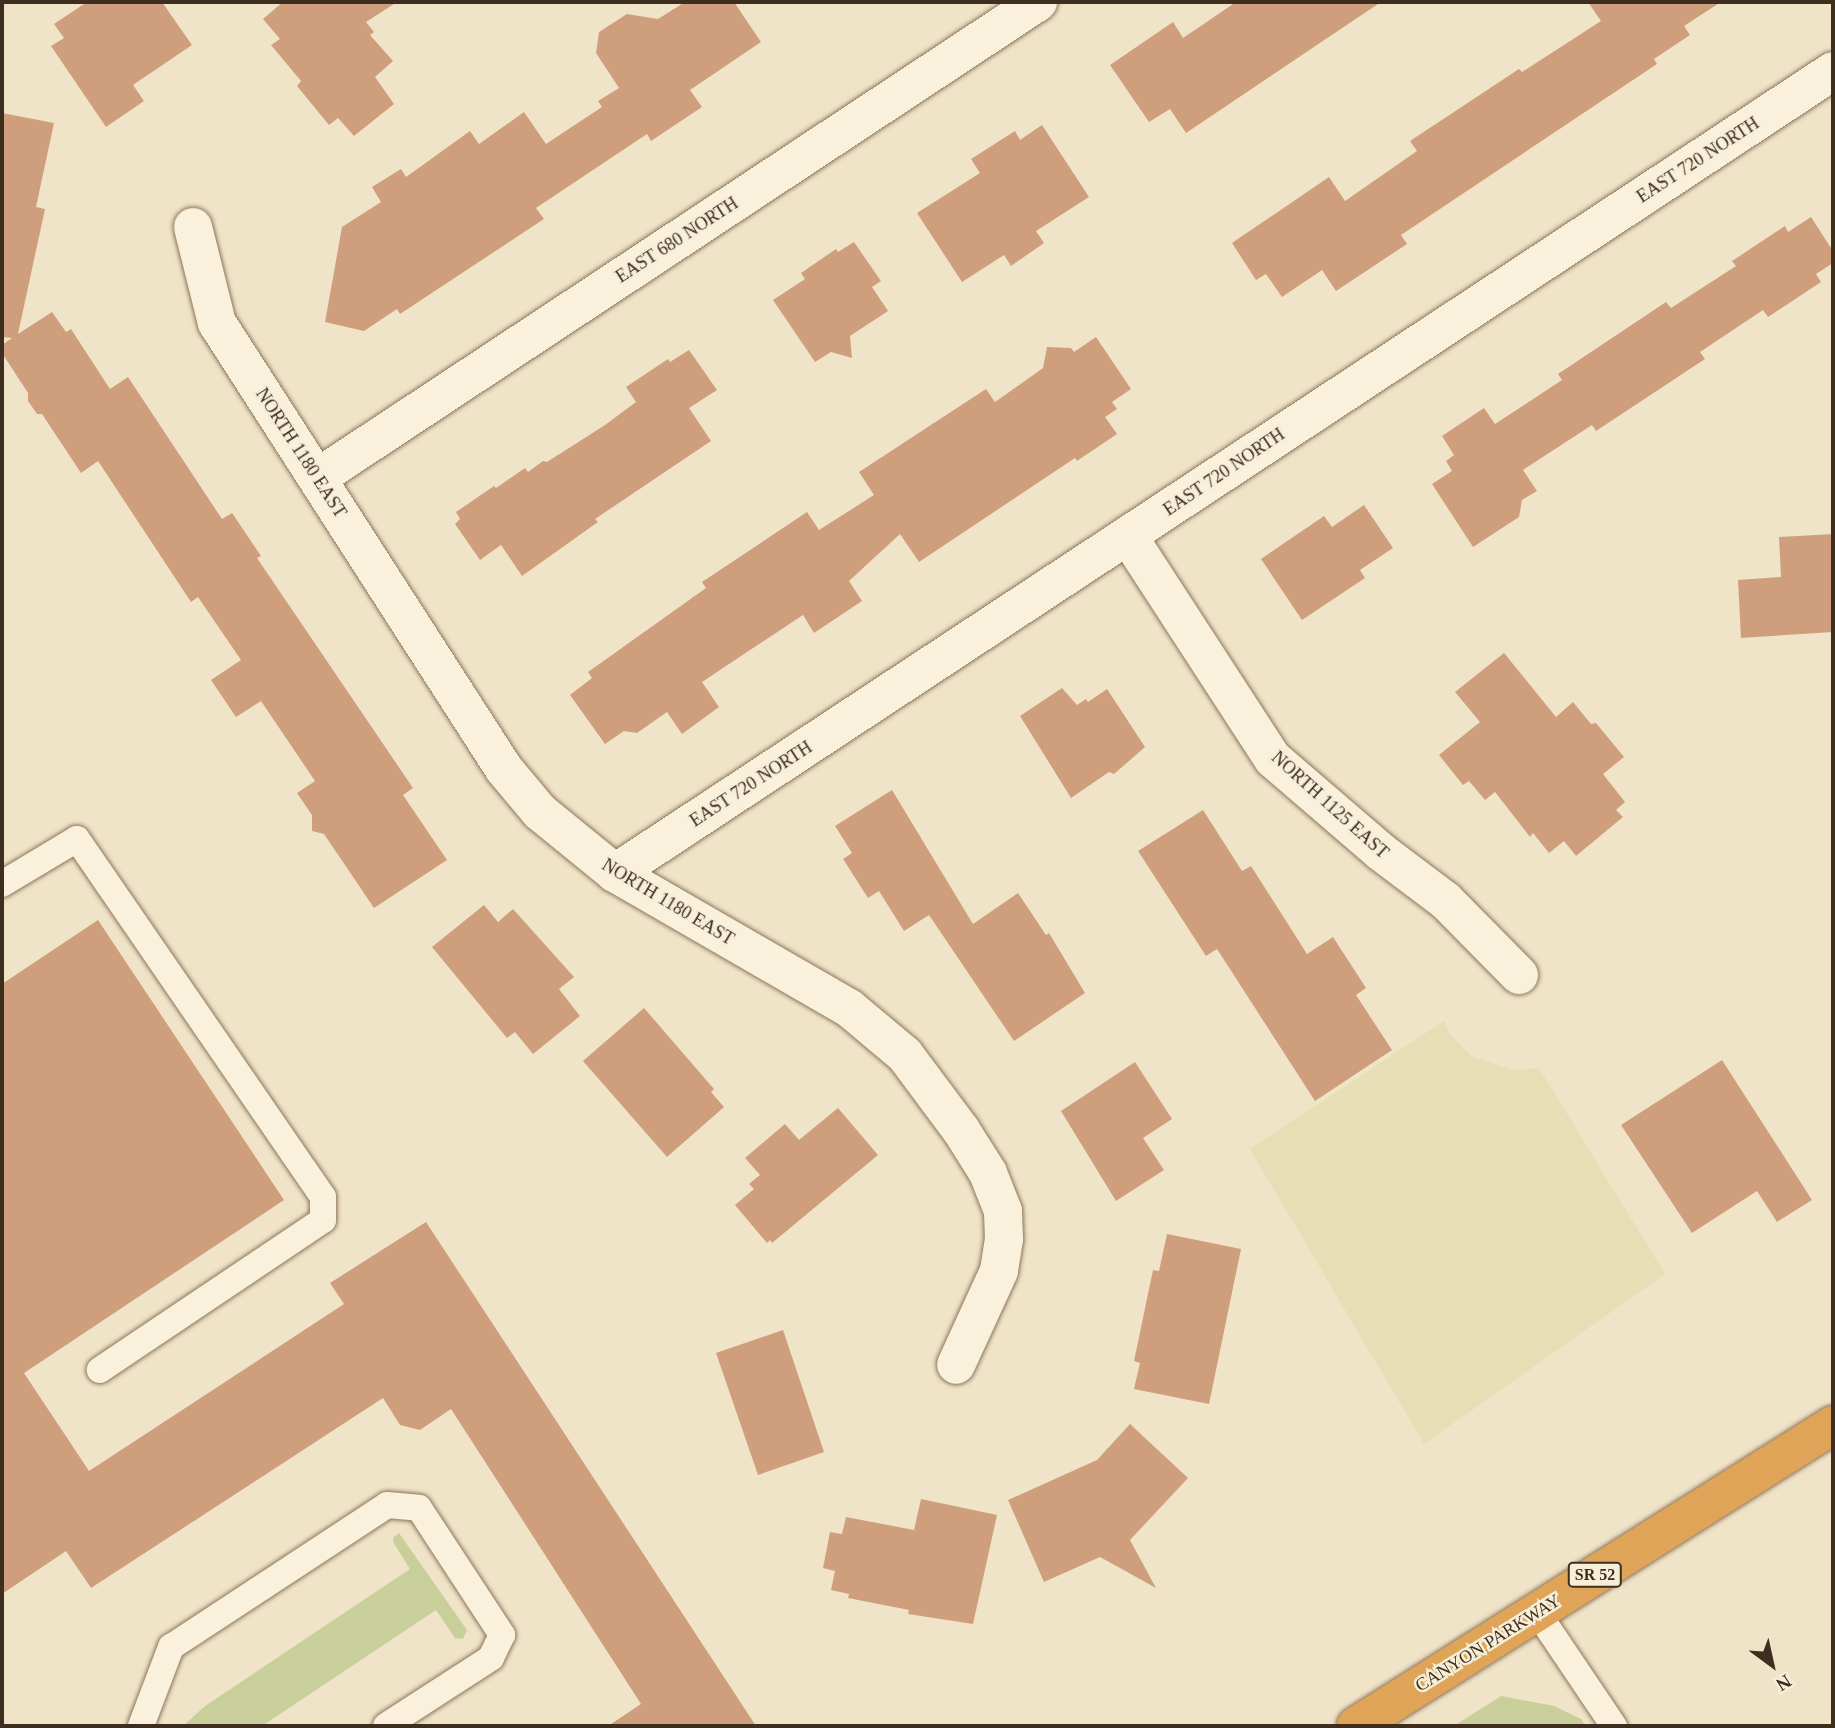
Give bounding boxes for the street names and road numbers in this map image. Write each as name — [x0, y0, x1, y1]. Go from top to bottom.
street label: EAST 720 NORTH — [1633, 112, 1763, 208]
street label: EAST 680 NORTH — [612, 192, 742, 288]
street label: NORTH 1180 EAST — [251, 384, 351, 522]
street label: EAST 720 NORTH — [1159, 423, 1289, 521]
street label: EAST 720 NORTH — [686, 736, 816, 832]
street label: NORTH 1125 EAST — [1267, 747, 1393, 863]
street label: NORTH 1180 EAST — [598, 854, 738, 950]
road number: SR 52 — [1567, 1562, 1623, 1588]
street label: CANYON PARKWAY — [1411, 1590, 1565, 1696]

